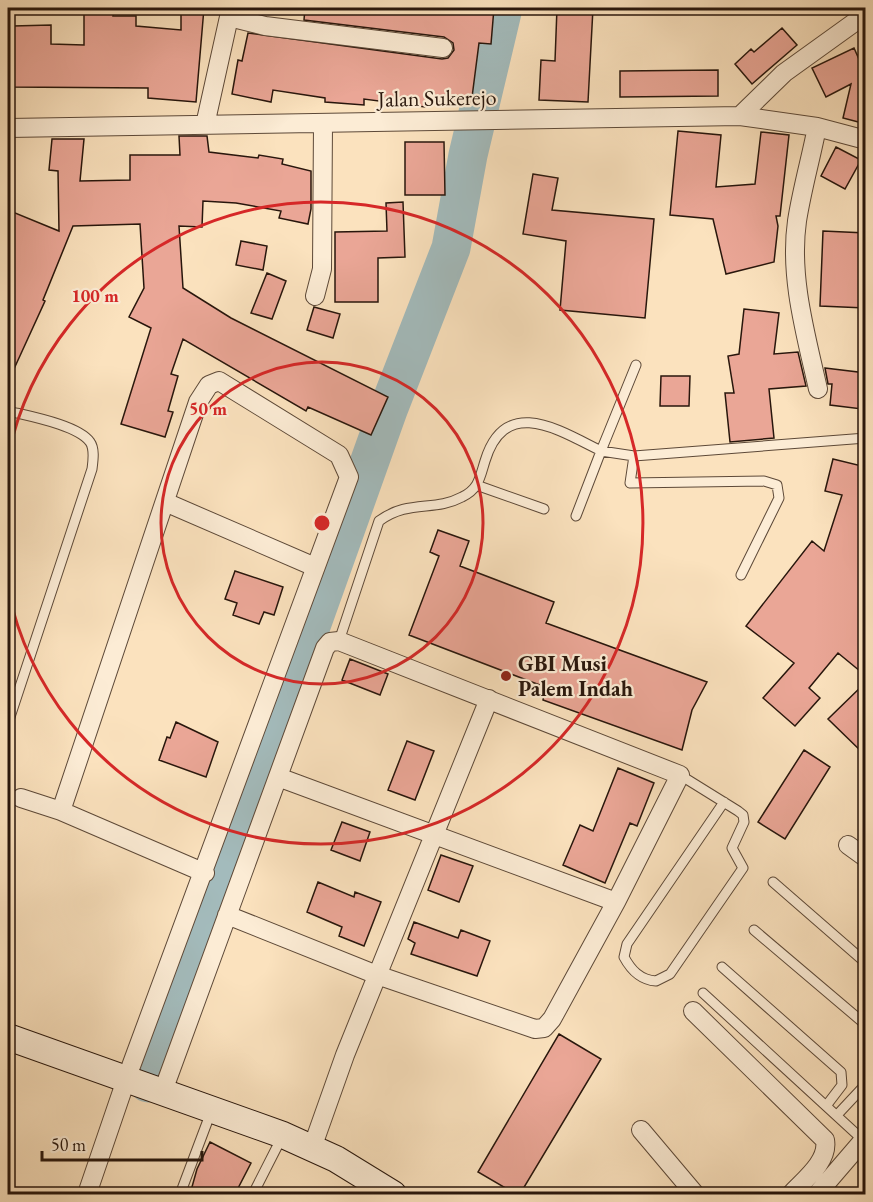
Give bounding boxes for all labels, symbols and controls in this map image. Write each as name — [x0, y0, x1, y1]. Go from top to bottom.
street label: Jalan Sukerejo — [375, 82, 497, 114]
text: 100 m — [71, 284, 119, 307]
text: 50 m — [189, 397, 227, 420]
centre of rings — [312, 513, 332, 533]
place label: GBI Musi Palem Indah — [518, 649, 633, 703]
marker: GBI Musi Palem Indah — [499, 669, 513, 683]
scale bar — [42, 1124, 202, 1162]
text: 50 m — [51, 1133, 86, 1156]

